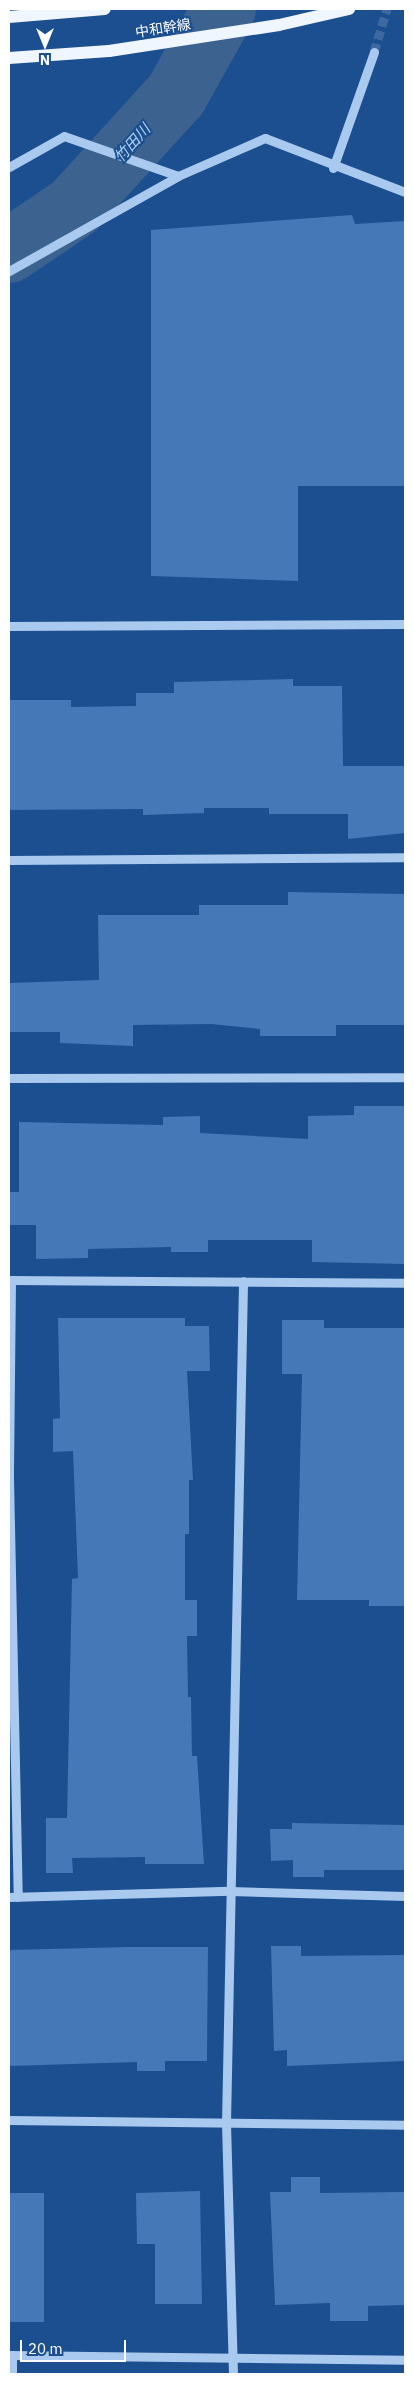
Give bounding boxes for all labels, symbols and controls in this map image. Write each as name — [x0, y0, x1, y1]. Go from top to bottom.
street label: 中和幹線 — [134, 15, 192, 41]
north arrow — [20, 20, 70, 70]
text: N — [40, 51, 50, 69]
water label: 竹田川 — [110, 120, 154, 166]
scale bar — [22, 2330, 129, 2362]
text: 20 m — [28, 2339, 63, 2358]

